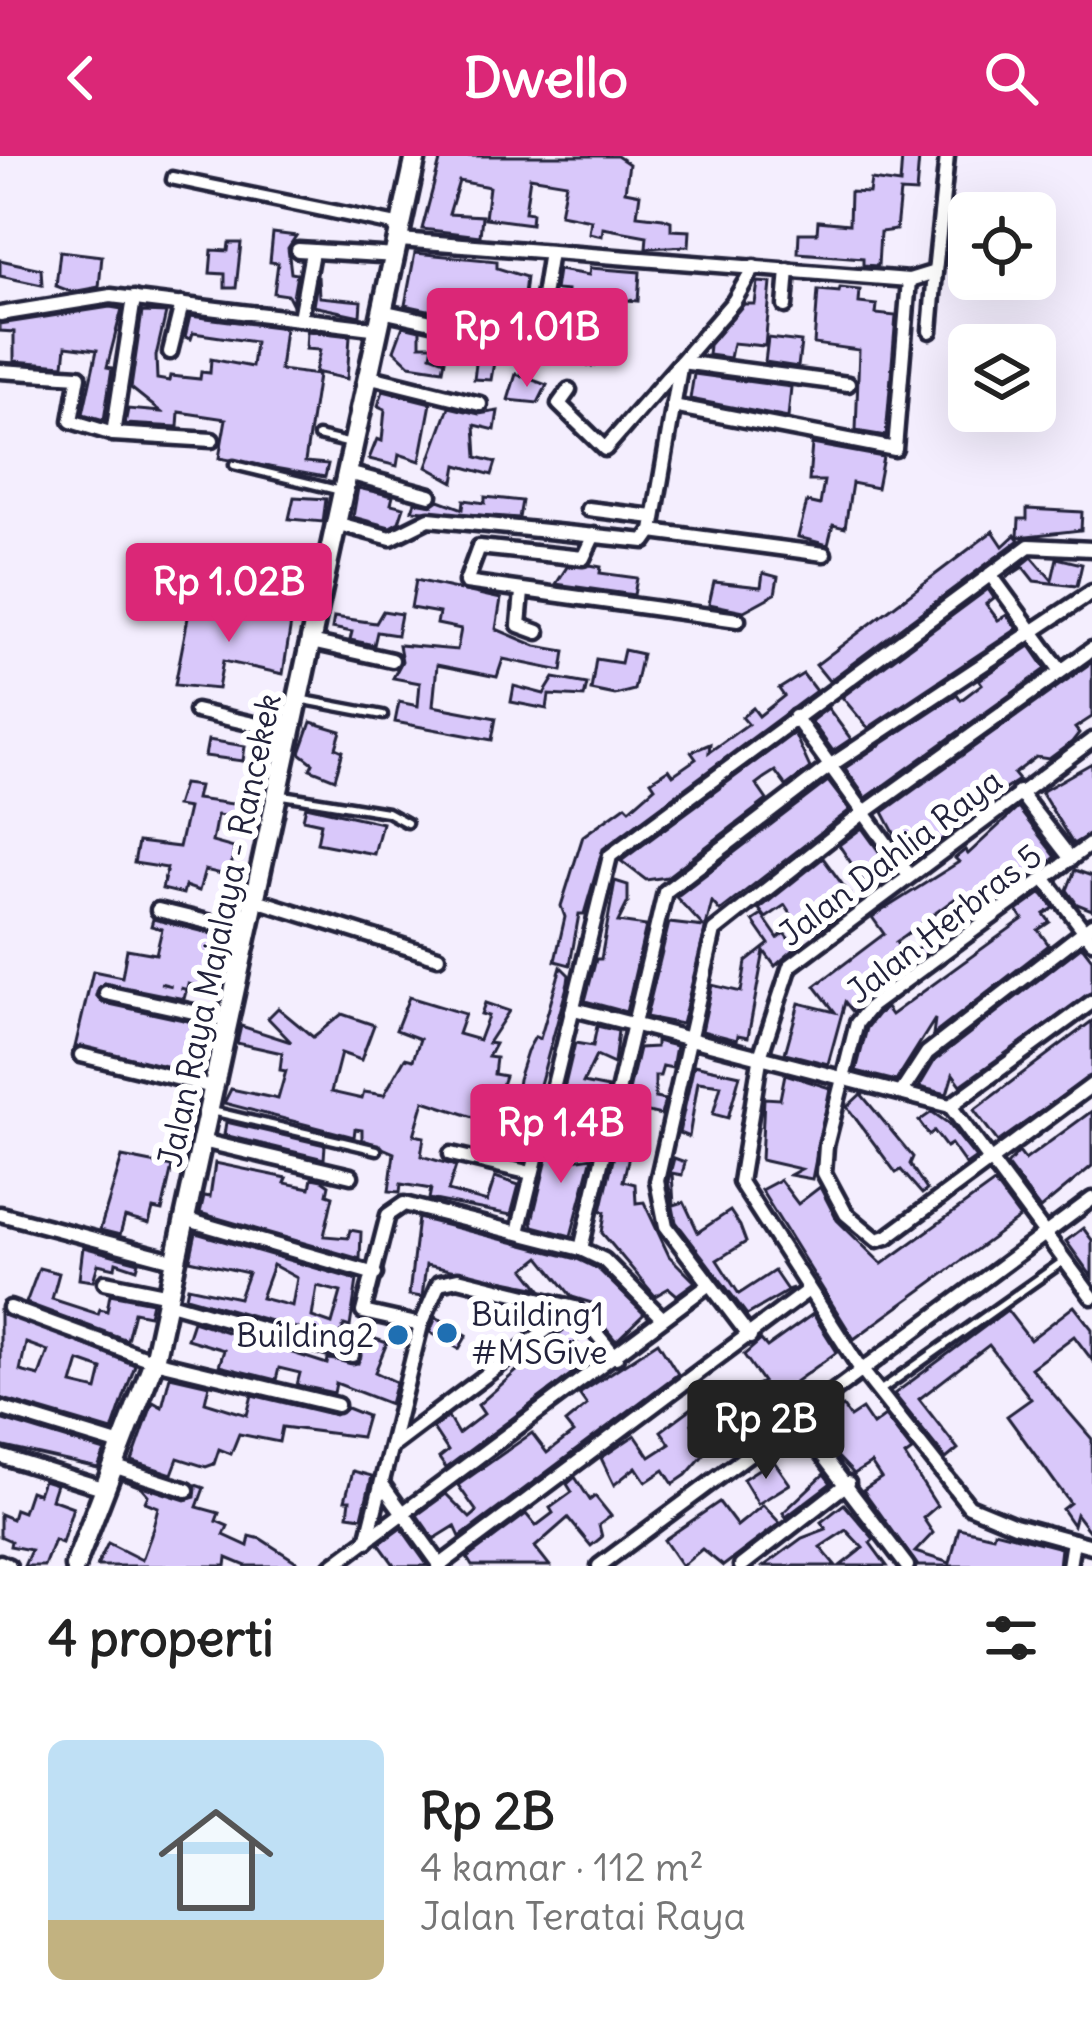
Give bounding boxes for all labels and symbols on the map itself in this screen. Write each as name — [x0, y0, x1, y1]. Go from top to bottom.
pin: Rp 1.01B — [403, 288, 651, 390]
pin: Rp 1.02B — [105, 543, 353, 645]
street label: Jalan Raya Majalaya - Rancekek — [148, 690, 290, 1170]
street label: Jalan Dahlia Raya — [770, 759, 1010, 955]
street label: Jalan Herbras 5 — [838, 834, 1050, 1012]
pin: Rp 1.4B — [450, 1084, 672, 1186]
place label: Building1 #MSGive — [471, 1293, 608, 1373]
place label: Building2 — [236, 1314, 374, 1356]
marker: Building1 #MSGive — [434, 1320, 460, 1346]
marker: Building2 — [385, 1322, 411, 1348]
pin: Rp 2B — [682, 1380, 850, 1482]

